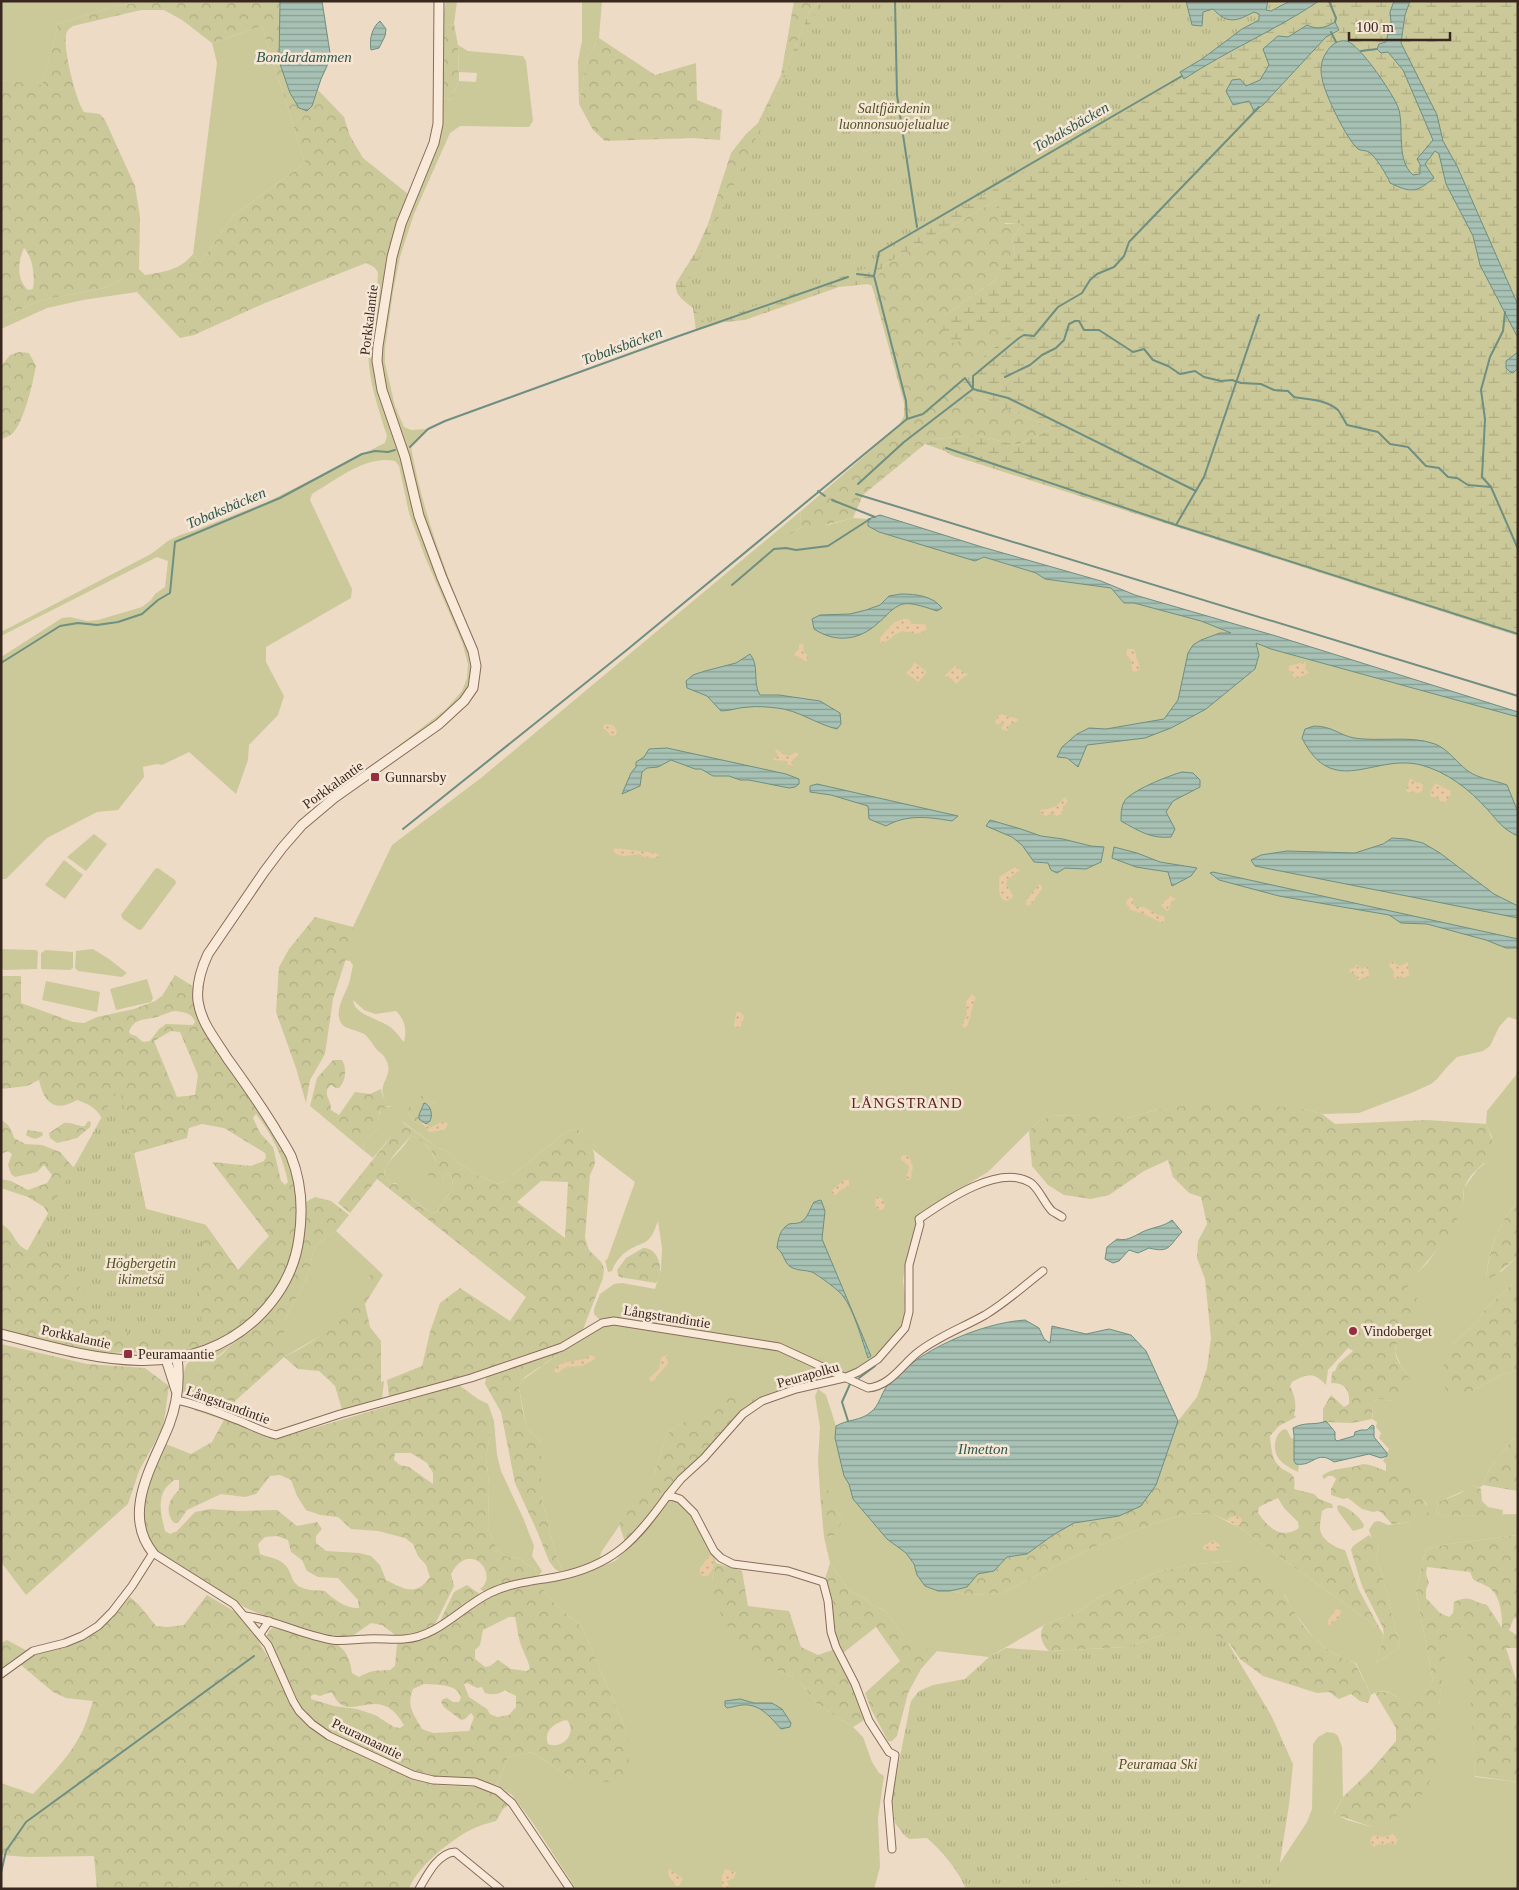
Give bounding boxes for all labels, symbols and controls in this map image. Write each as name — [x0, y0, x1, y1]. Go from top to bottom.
scale bar — [1349, 10, 1450, 42]
text: 100 m — [1356, 19, 1394, 35]
water label: Bondardammen — [256, 49, 352, 65]
water label: Tobaksbäcken — [1030, 99, 1112, 155]
park label: Saltfjärdenin luonnonsuojelualue — [839, 101, 949, 132]
street label: Porkkalantie — [357, 284, 381, 356]
water label: Tobaksbäcken — [580, 324, 664, 368]
water label: Tobaksbäcken — [184, 484, 268, 532]
street label: Porkkalantie — [300, 758, 366, 812]
place label: Gunnarsby — [385, 770, 446, 785]
marker: Gunnarsby — [369, 771, 381, 783]
district label: LÅNGSTRAND — [851, 1095, 963, 1111]
park label: Högbergetin ikimetsä — [105, 1256, 176, 1287]
street label: Långstrandintie — [622, 1303, 712, 1331]
street label: Porkkalantie — [40, 1322, 112, 1352]
place label: Vindoberget — [1363, 1324, 1432, 1339]
marker: Vindoberget — [1347, 1325, 1359, 1337]
place label: Peuramaantie — [138, 1347, 214, 1362]
marker: Peuramaantie — [122, 1348, 134, 1360]
street label: Peurapolku — [775, 1359, 841, 1391]
street label: Långstrandintie — [184, 1383, 272, 1427]
water label: Ilmetton — [957, 1441, 1008, 1457]
street label: Peuramaantie — [329, 1716, 405, 1762]
park label: Peuramaa Ski — [1118, 1757, 1198, 1772]

